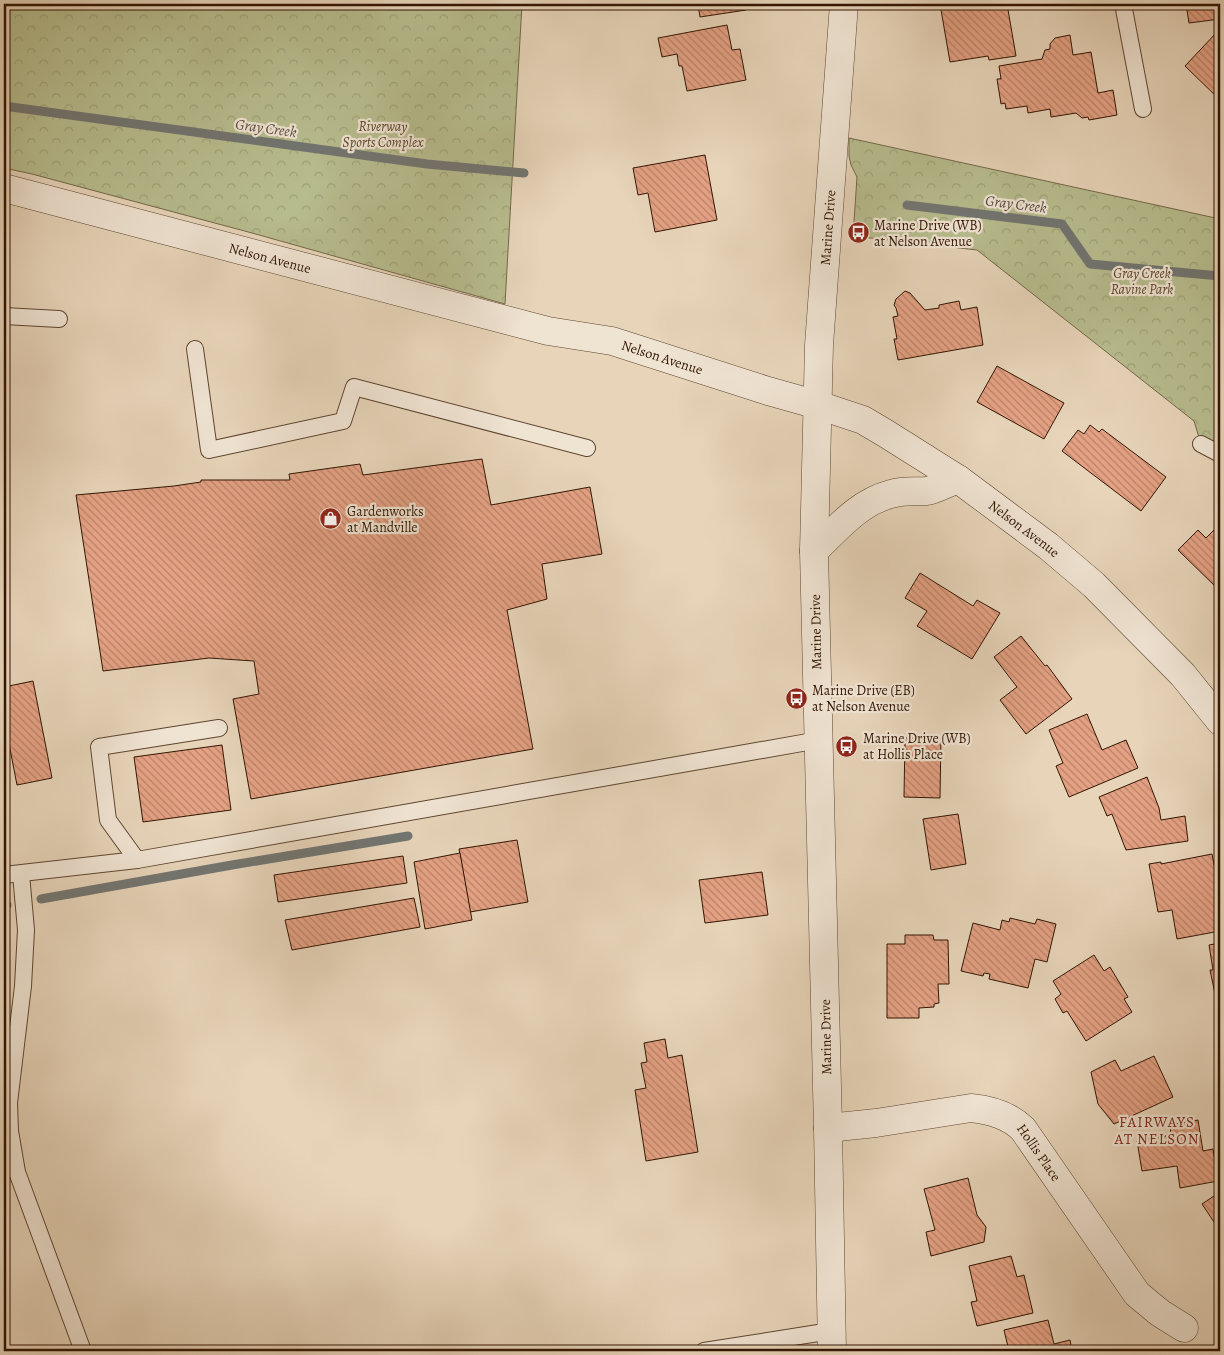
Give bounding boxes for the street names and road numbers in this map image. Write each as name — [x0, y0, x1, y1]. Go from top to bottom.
street label: Marine Drive — [815, 189, 840, 266]
street label: Nelson Avenue — [227, 238, 313, 278]
street label: Nelson Avenue — [619, 335, 705, 379]
street label: Nelson Avenue — [985, 496, 1064, 561]
street label: Marine Drive — [806, 594, 826, 670]
street label: Marine Drive — [816, 999, 836, 1075]
street label: Hollis Place — [1012, 1120, 1066, 1185]

